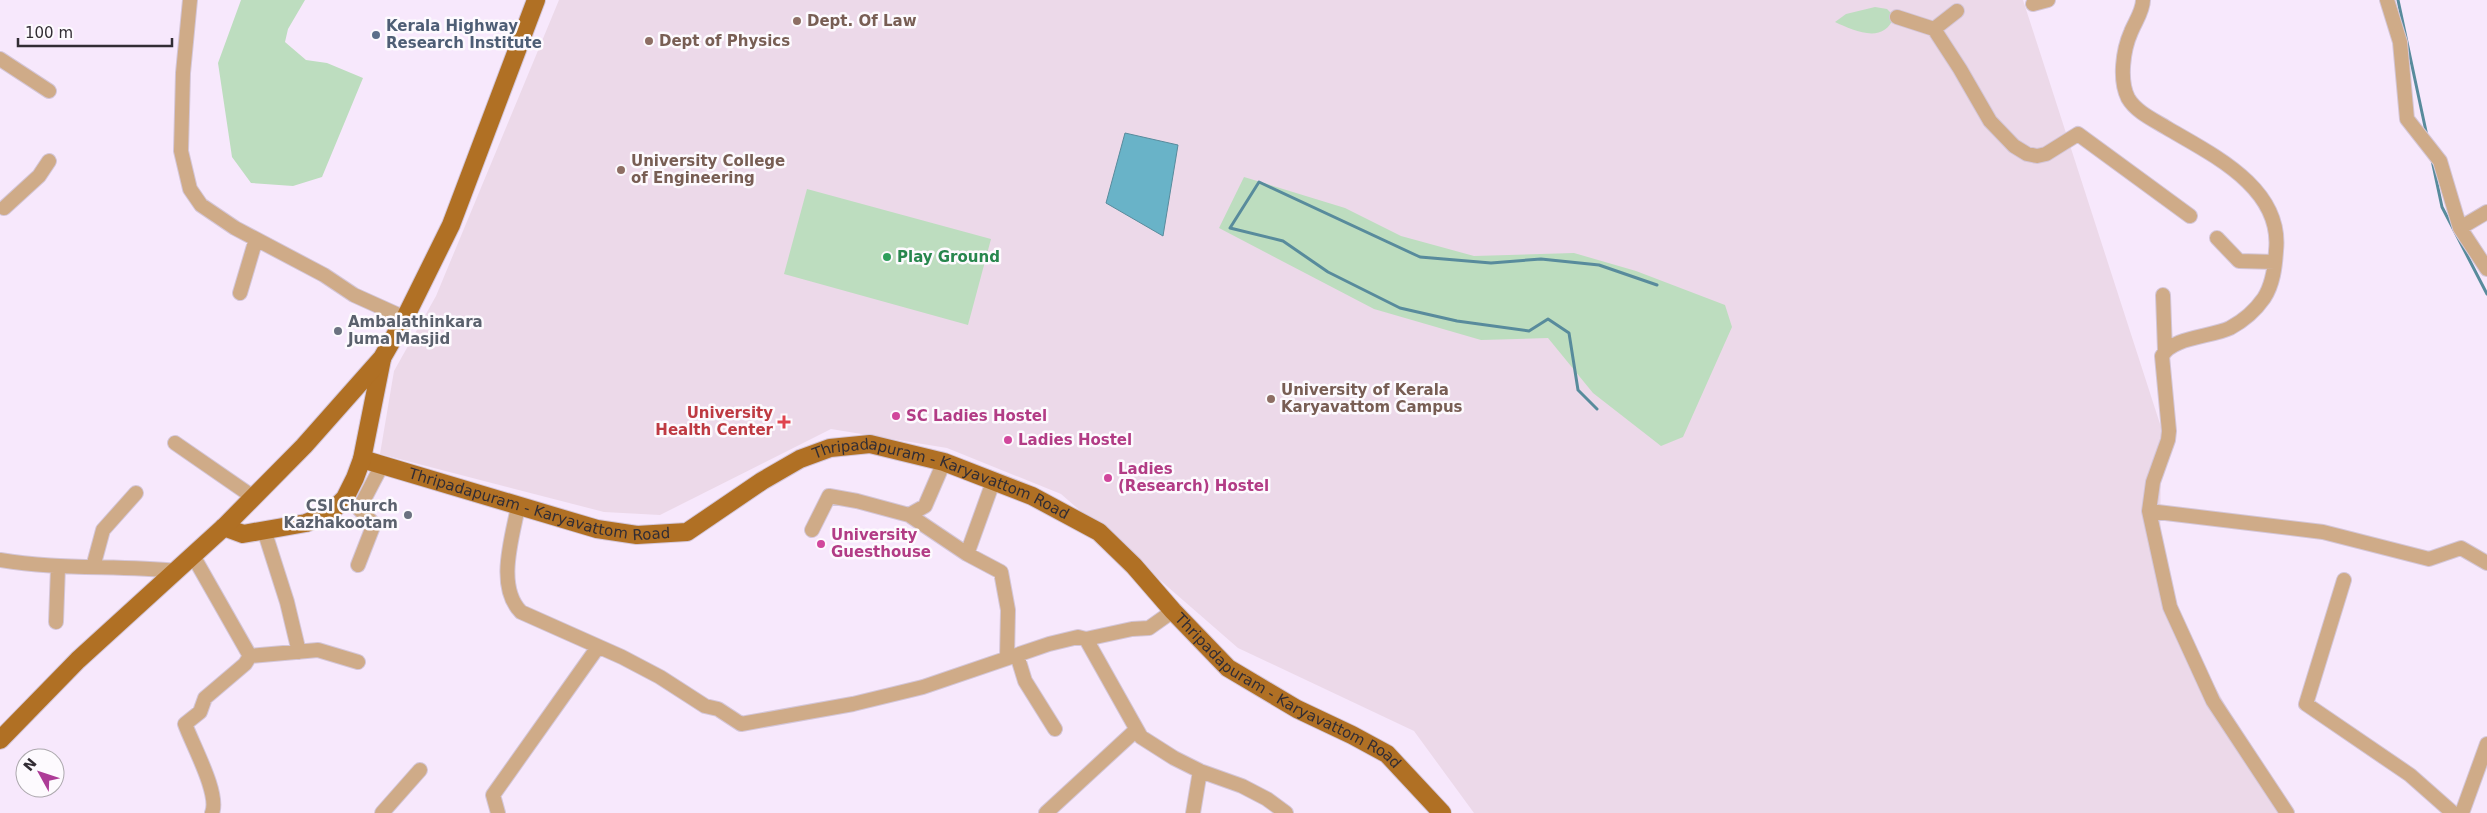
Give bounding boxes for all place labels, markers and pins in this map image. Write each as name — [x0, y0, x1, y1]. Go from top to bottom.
place label: Dept. Of Law — [807, 12, 917, 30]
marker: Dept. Of Law — [791, 15, 803, 27]
place label: Kerala Highway Research Institute — [386, 17, 542, 52]
marker: Kerala Highway Research Institute — [370, 29, 382, 41]
place label: Dept of Physics — [659, 32, 790, 50]
marker: Dept of Physics — [643, 35, 655, 47]
place label: University College of Engineering — [631, 152, 785, 187]
marker: University College of Engineering — [615, 164, 627, 176]
place label: Play Ground — [897, 248, 1000, 266]
marker: Play Ground — [881, 251, 893, 263]
place label: Ambalathinkara Juma Masjid — [347, 313, 483, 348]
marker: Ambalathinkara Juma Masjid — [332, 325, 344, 337]
place label: University of Kerala Karyavattom Campus — [1281, 381, 1463, 416]
marker: University of Kerala Karyavattom Campus — [1265, 393, 1277, 405]
place label: University Health Center — [655, 404, 774, 439]
place label: SC Ladies Hostel — [906, 407, 1047, 425]
marker: SC Ladies Hostel — [890, 410, 902, 422]
marker: University Health Center — [777, 415, 791, 429]
place label: Ladies Hostel — [1018, 431, 1132, 449]
marker: Ladies Hostel — [1002, 434, 1014, 446]
place label: Ladies (Research) Hostel — [1118, 460, 1269, 495]
marker: Ladies (Research) Hostel — [1102, 472, 1114, 484]
place label: CSI Church Kazhakootam — [284, 497, 398, 532]
marker: CSI Church Kazhakootam — [402, 509, 414, 521]
place label: University Guesthouse — [831, 526, 931, 561]
marker: University Guesthouse — [815, 538, 827, 550]

